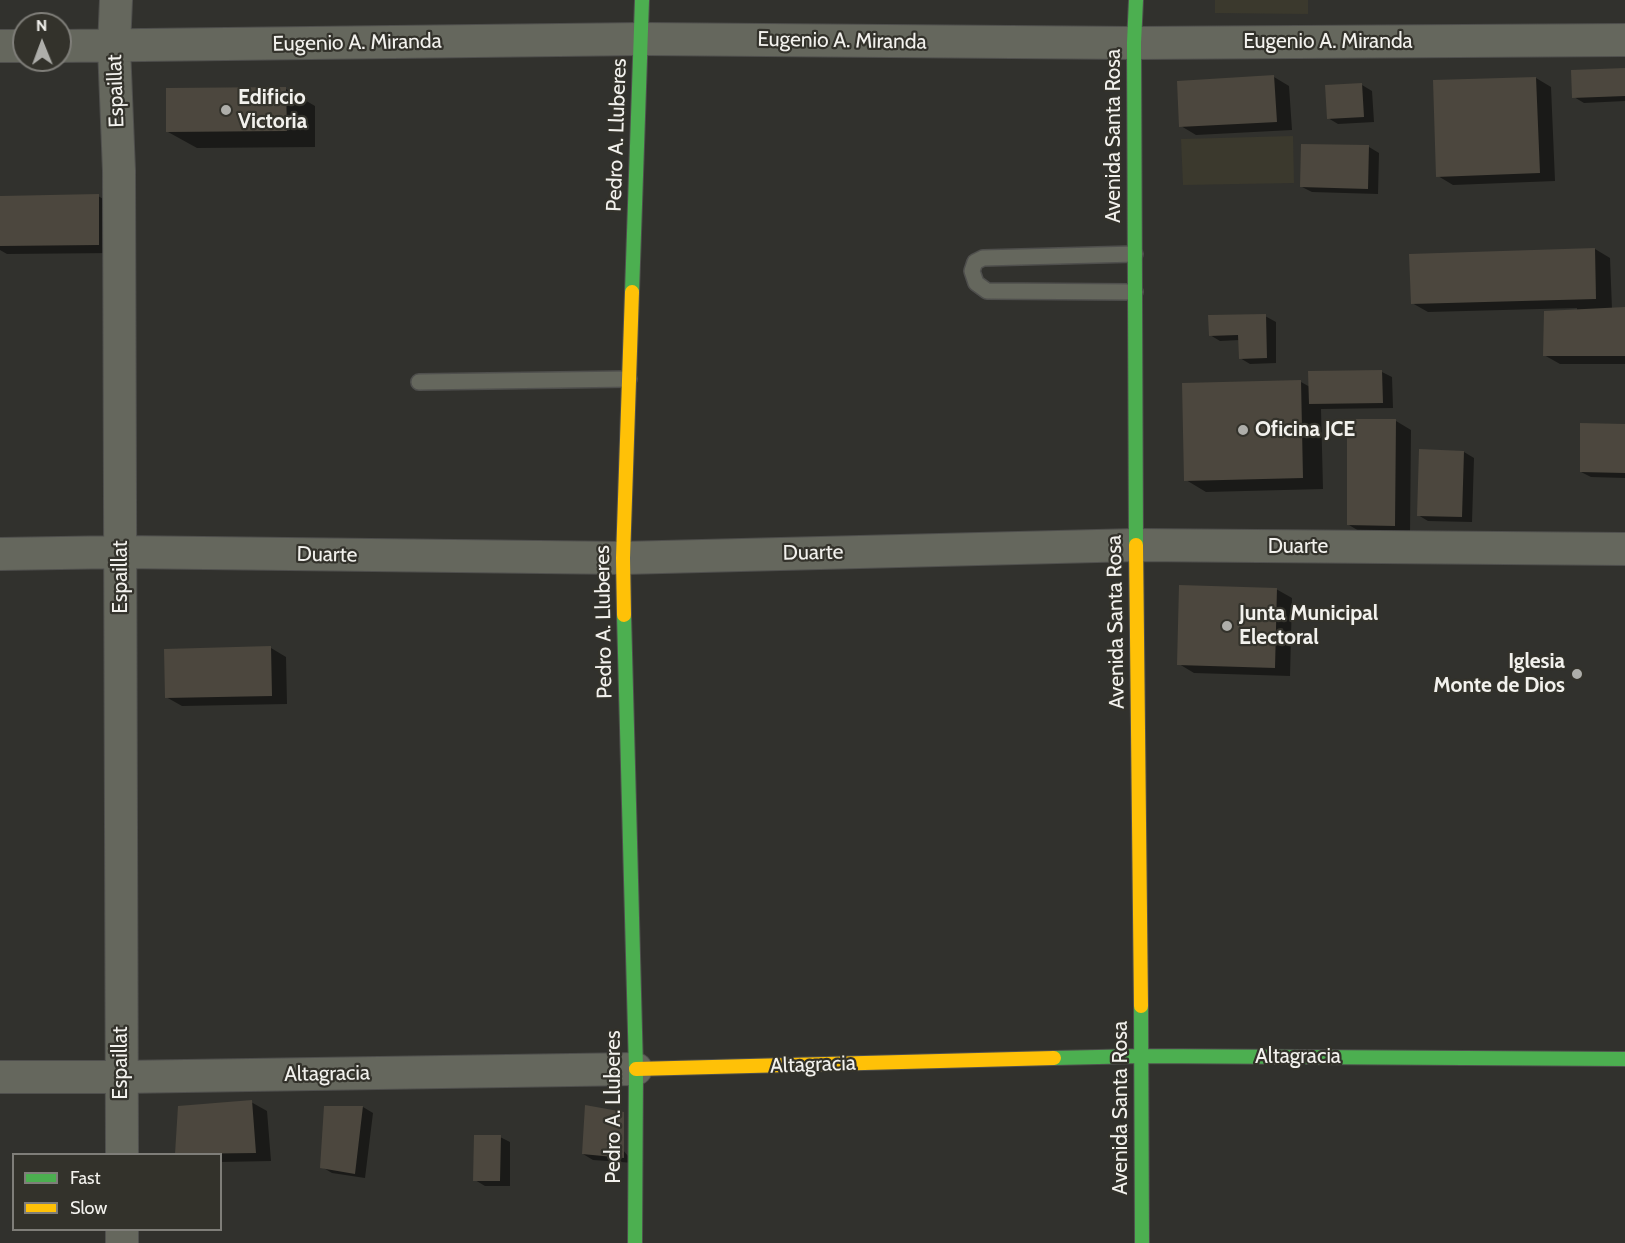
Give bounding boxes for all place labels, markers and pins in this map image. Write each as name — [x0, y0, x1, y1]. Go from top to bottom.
place label: Edificio Victoria — [238, 85, 307, 135]
marker: Edificio Victoria — [219, 103, 233, 117]
place label: Oficina JCE — [1255, 417, 1355, 443]
marker: Oficina JCE — [1236, 423, 1250, 437]
place label: Junta Municipal Electoral — [1239, 601, 1378, 651]
marker: Junta Municipal Electoral — [1220, 619, 1234, 633]
place label: Iglesia Monte de Dios — [1433, 649, 1565, 699]
marker: Iglesia Monte de Dios — [1570, 667, 1584, 681]

